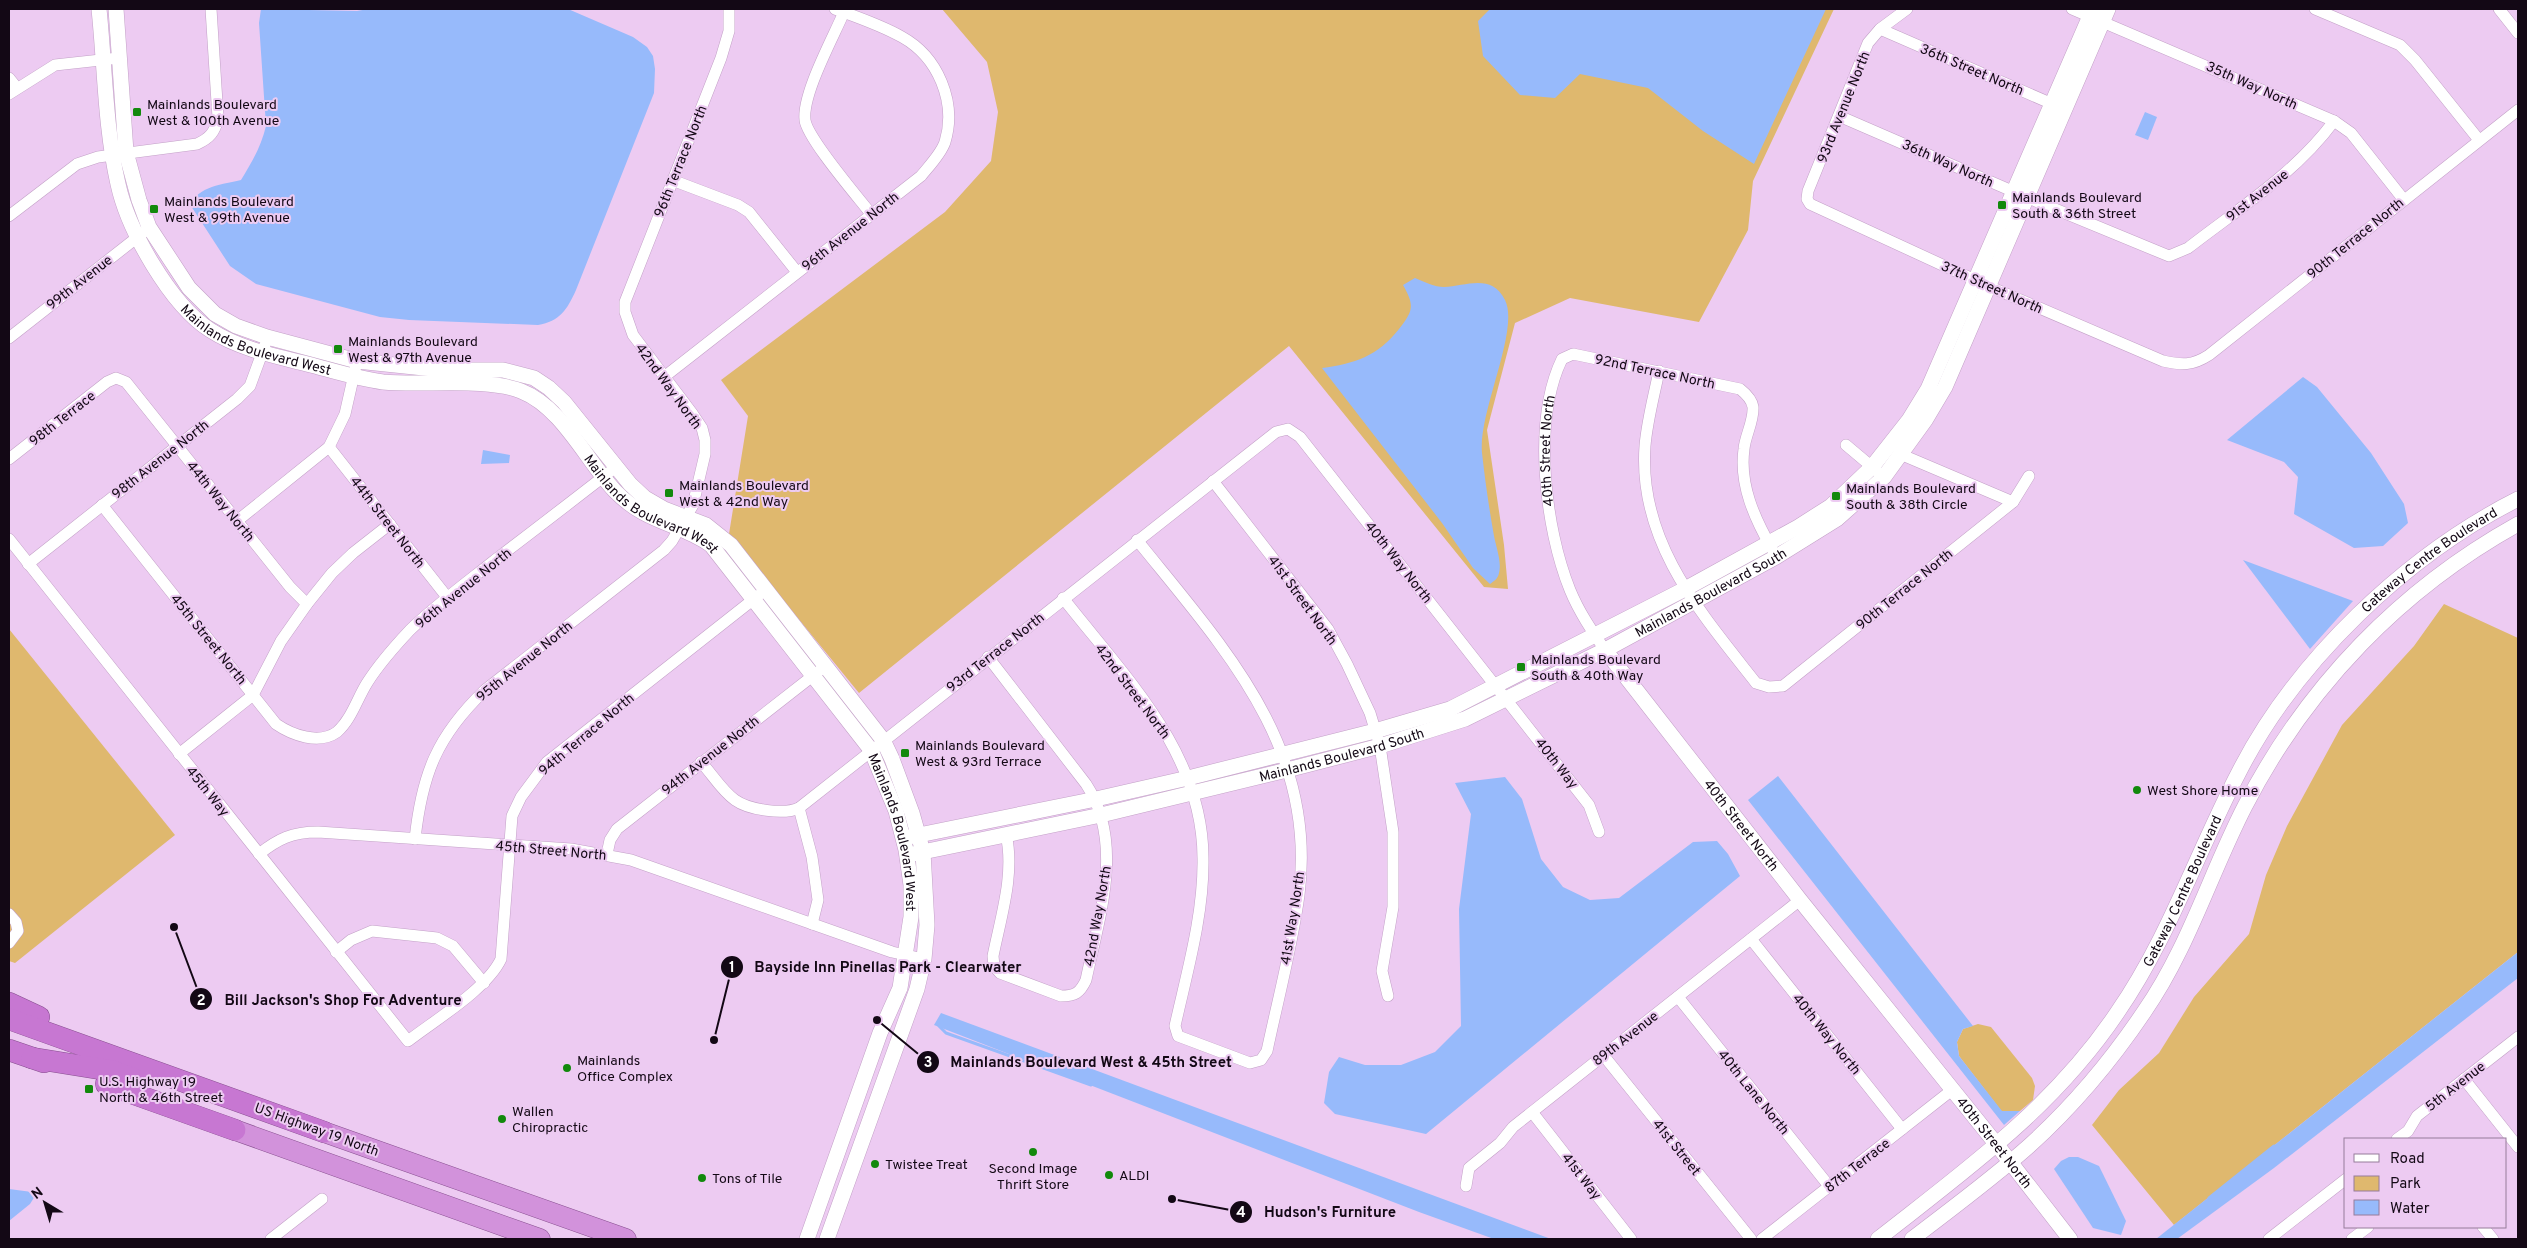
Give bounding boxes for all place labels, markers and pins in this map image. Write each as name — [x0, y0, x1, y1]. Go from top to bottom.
place label: Mainlands Boulevard West & 100th Avenue — [147, 97, 279, 130]
marker: Mainlands Boulevard West & 100th Avenue — [131, 106, 143, 118]
place label: Mainlands Boulevard South & 36th Street — [2012, 190, 2142, 223]
place label: Mainlands Boulevard West & 99th Avenue — [164, 194, 294, 227]
marker: Mainlands Boulevard South & 36th Street — [1996, 199, 2008, 211]
marker: Mainlands Boulevard West & 99th Avenue — [148, 203, 160, 215]
place label: Mainlands Boulevard West & 97th Avenue — [348, 334, 478, 367]
marker: Mainlands Boulevard West & 97th Avenue — [332, 343, 344, 355]
place label: Mainlands Boulevard West & 42nd Way — [679, 478, 809, 511]
place label: Mainlands Boulevard South & 38th Circle — [1846, 481, 1976, 514]
marker: Mainlands Boulevard West & 42nd Way — [663, 487, 675, 499]
marker: Mainlands Boulevard South & 38th Circle — [1830, 490, 1842, 502]
place label: Mainlands Boulevard South & 40th Way — [1531, 652, 1661, 685]
marker: Mainlands Boulevard South & 40th Way — [1515, 661, 1527, 673]
place label: Mainlands Boulevard West & 93rd Terrace — [915, 738, 1045, 771]
marker: Mainlands Boulevard West & 93rd Terrace — [899, 747, 911, 759]
place label: West Shore Home — [2147, 783, 2258, 800]
marker: West Shore Home — [2131, 784, 2143, 796]
callout: Bayside Inn Pinellas Park - Clearwater — [719, 952, 1032, 982]
callout: Bill Jackson's Shop For Adventure — [189, 984, 472, 1014]
callout: Mainlands Boulevard West & 45th Street — [915, 1047, 1242, 1077]
place label: Mainlands Office Complex — [577, 1053, 673, 1086]
marker: Mainlands Office Complex — [561, 1062, 573, 1074]
place label: U.S. Highway 19 North & 46th Street — [99, 1074, 223, 1107]
marker: U.S. Highway 19 North & 46th Street — [83, 1083, 95, 1095]
place label: Wallen Chiropractic — [512, 1104, 588, 1137]
marker: Wallen Chiropractic — [496, 1113, 508, 1125]
marker: Second Image Thrift Store — [1027, 1146, 1039, 1158]
place label: Twistee Treat — [885, 1157, 968, 1174]
marker: Twistee Treat — [869, 1158, 881, 1170]
place label: Second Image Thrift Store — [989, 1161, 1077, 1194]
place label: ALDI — [1119, 1168, 1150, 1185]
marker: ALDI — [1103, 1169, 1115, 1181]
place label: Tons of Tile — [712, 1171, 782, 1188]
marker: Tons of Tile — [696, 1172, 708, 1184]
callout: Hudson's Furniture — [1229, 1197, 1406, 1227]

